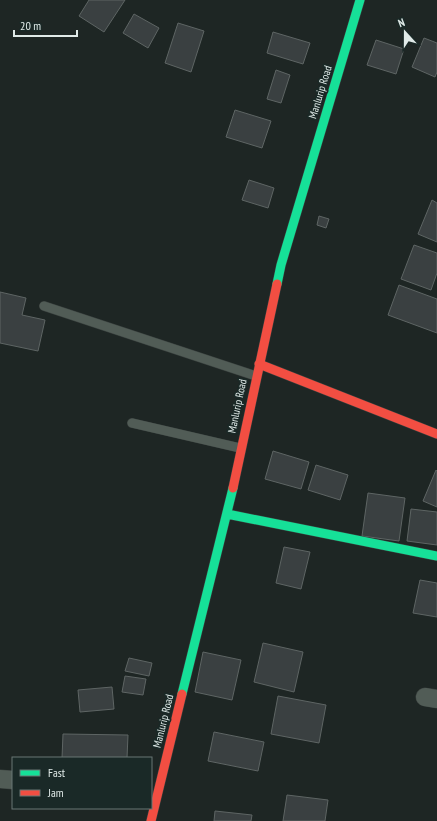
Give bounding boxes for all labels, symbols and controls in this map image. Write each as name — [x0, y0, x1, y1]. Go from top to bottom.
scale bar — [14, 12, 77, 38]
north arrow — [385, 12, 425, 52]
text: N — [396, 15, 407, 30]
text: 20 m — [20, 18, 41, 33]
street label: Manlurip Road — [305, 63, 335, 120]
street label: Manlurip Road — [224, 377, 250, 434]
street label: Manlurip Road — [150, 692, 176, 749]
legend — [12, 757, 152, 809]
text: Fast — [48, 765, 66, 780]
text: Jam — [47, 785, 64, 800]

